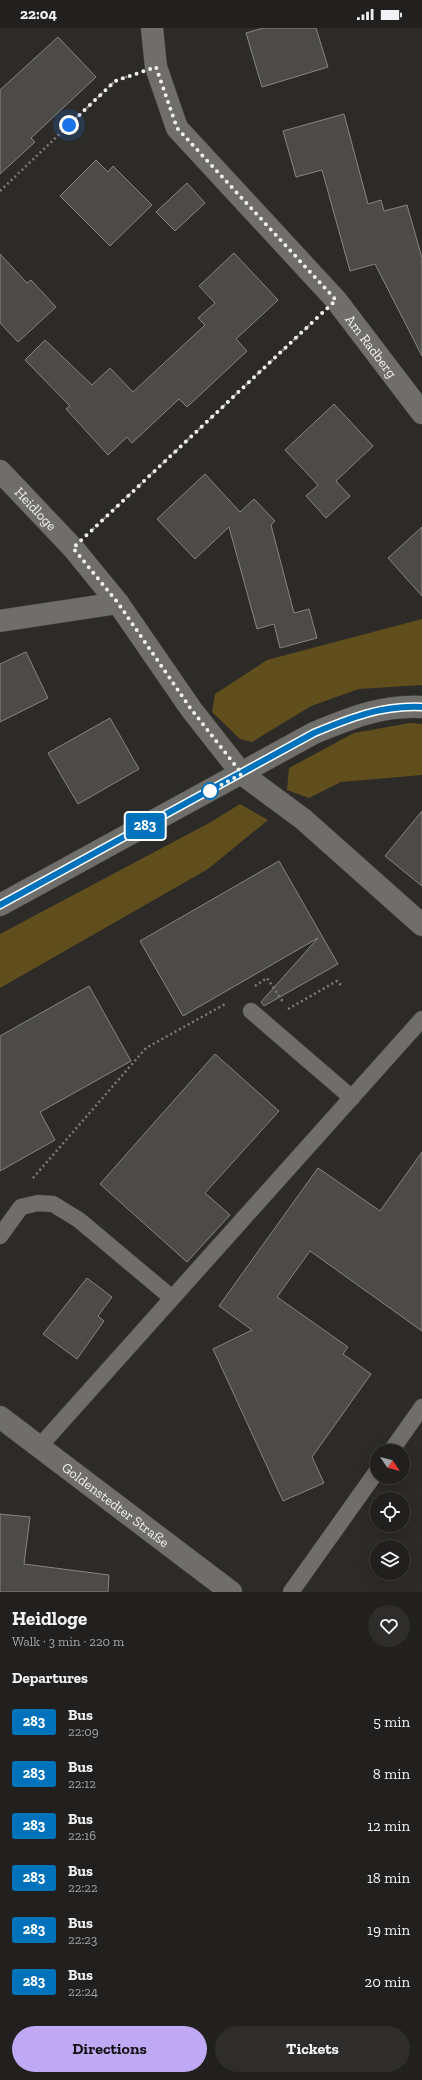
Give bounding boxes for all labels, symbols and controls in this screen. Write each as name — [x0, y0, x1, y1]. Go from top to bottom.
text: 22:04 — [20, 5, 57, 23]
your location — [59, 115, 79, 135]
street label: Am Radberg — [342, 311, 401, 381]
street label: Heidloge — [11, 483, 61, 534]
unlabelled marker — [201, 782, 219, 800]
line badge: 283 — [122, 813, 168, 839]
text: 283 — [134, 817, 156, 834]
north arrow — [370, 1444, 410, 1484]
map controls — [370, 1444, 410, 1580]
street label: Goldenstedter Straße — [59, 1458, 173, 1551]
button: locate — [370, 1492, 410, 1532]
button: layers — [370, 1540, 410, 1580]
button: heart — [368, 1605, 410, 1647]
text: Heidloge — [12, 1607, 87, 1630]
text: Walk · 3 min · 220 m — [12, 1634, 124, 1649]
text: Departures — [12, 1669, 88, 1687]
text: Bus — [68, 1706, 93, 1724]
text: 283 — [23, 1713, 45, 1730]
text: 5 min — [373, 1713, 410, 1731]
text: 22:09 — [68, 1724, 99, 1739]
text: Bus — [68, 1758, 93, 1776]
text: 283 — [23, 1765, 45, 1782]
text: 8 min — [373, 1765, 410, 1783]
text: 22:12 — [68, 1776, 96, 1791]
text: Bus — [68, 1810, 93, 1828]
text: 283 — [23, 1817, 45, 1834]
text: 12 min — [367, 1817, 410, 1835]
text: 22:16 — [68, 1828, 96, 1843]
text: Bus — [68, 1862, 93, 1880]
text: 283 — [23, 1869, 45, 1886]
text: 18 min — [367, 1869, 410, 1887]
text: 22:22 — [68, 1880, 98, 1895]
text: Bus — [68, 1914, 93, 1932]
text: 283 — [23, 1921, 45, 1938]
text: 19 min — [367, 1921, 410, 1939]
text: 22:23 — [68, 1932, 97, 1947]
text: Bus — [68, 1966, 93, 1984]
text: 283 — [23, 1973, 45, 1990]
text: 20 min — [364, 1973, 410, 1991]
text: 22:24 — [68, 1984, 98, 1999]
button: Directions — [12, 2026, 207, 2072]
button: Tickets — [215, 2026, 410, 2072]

